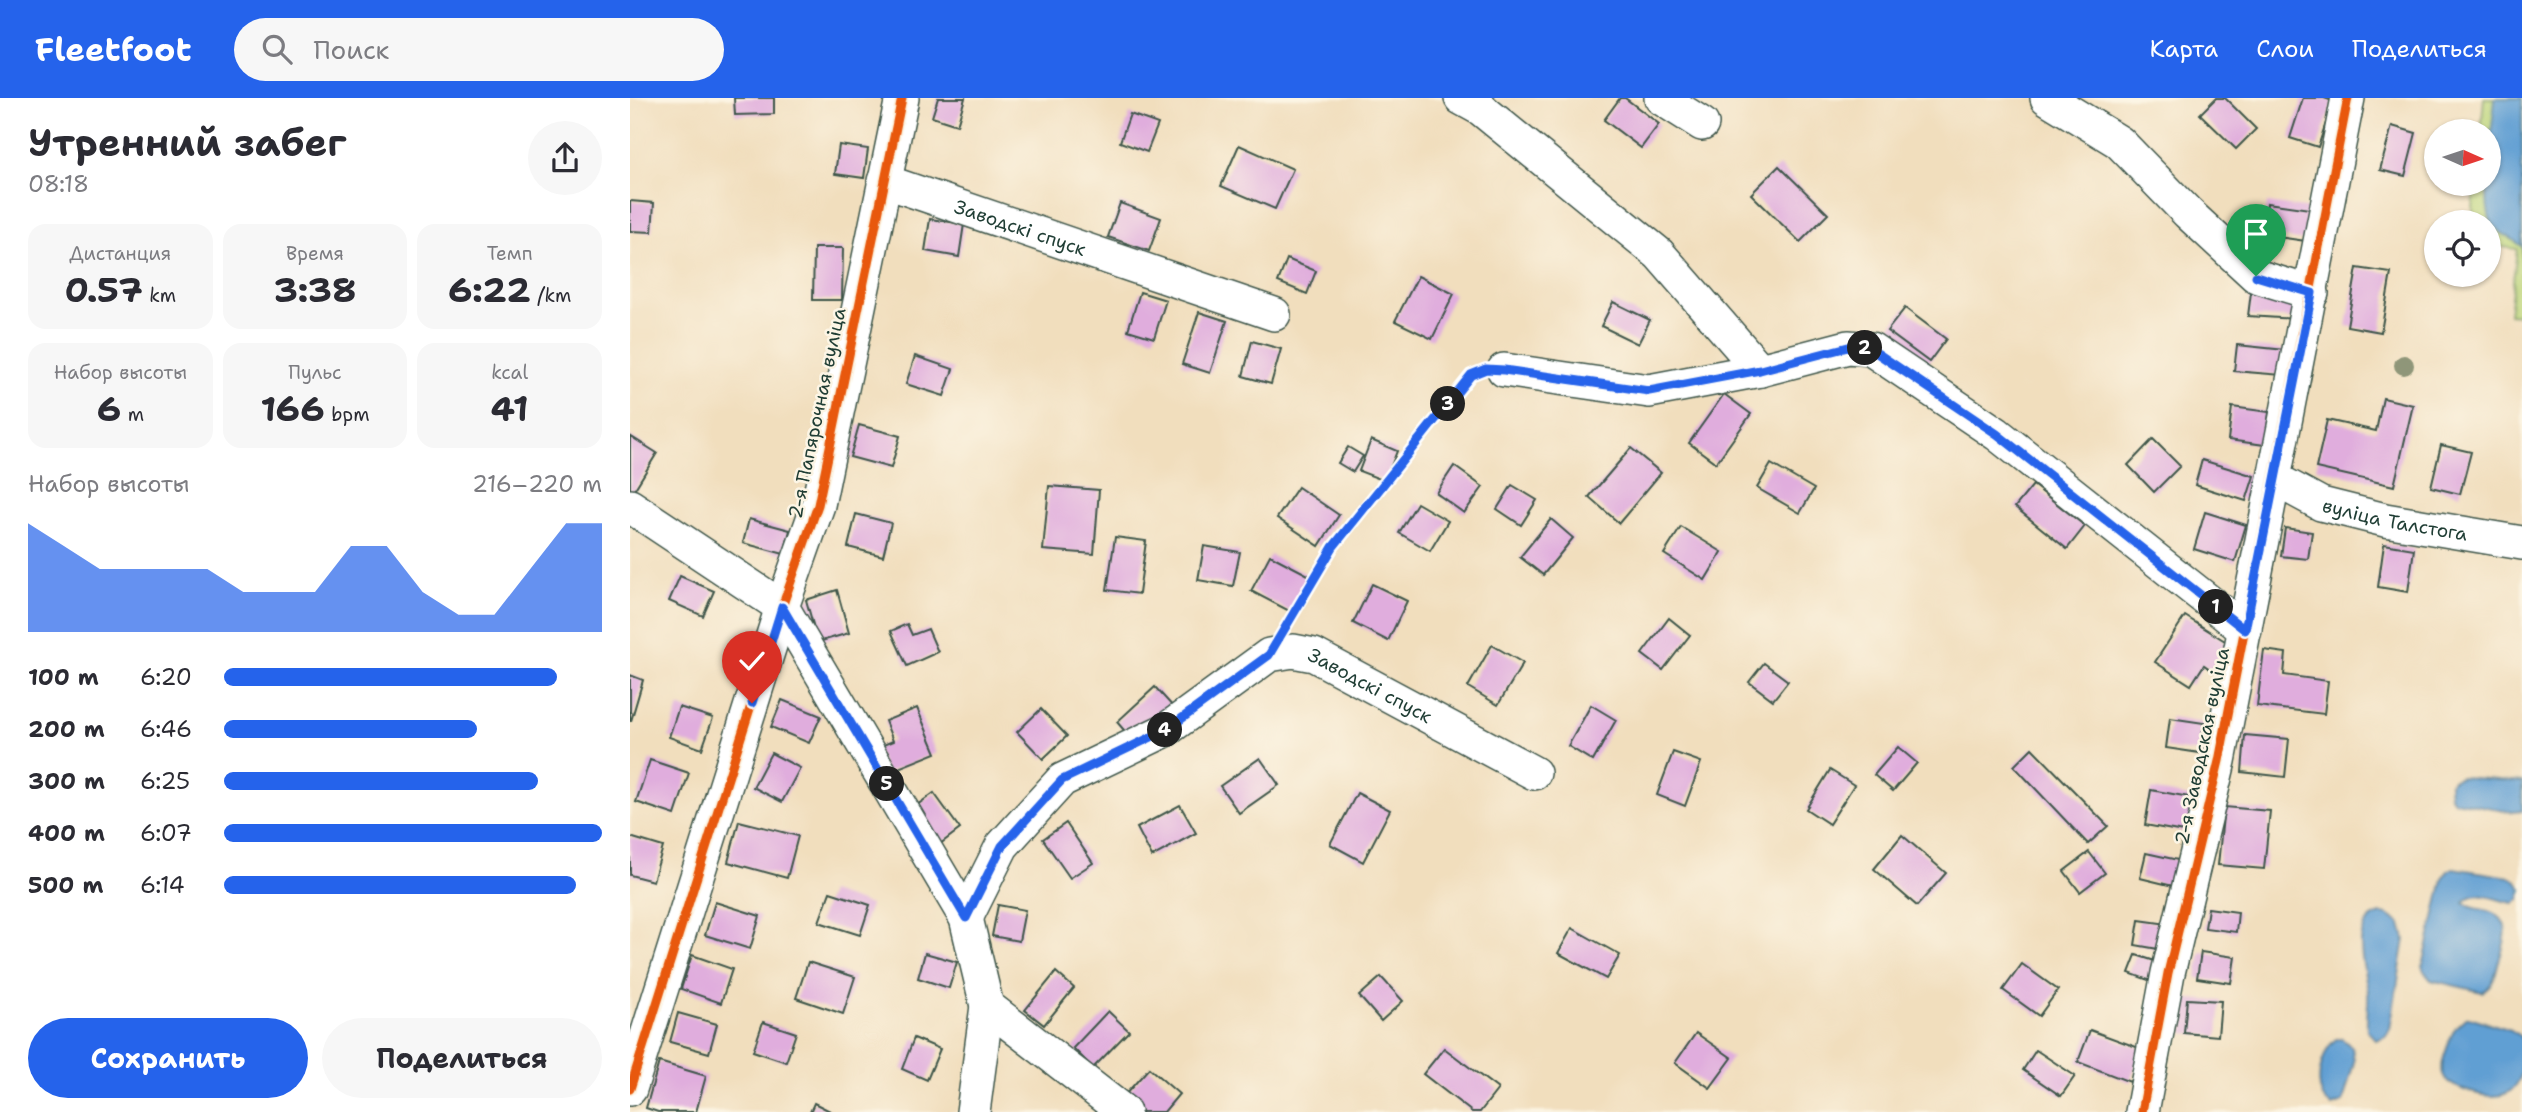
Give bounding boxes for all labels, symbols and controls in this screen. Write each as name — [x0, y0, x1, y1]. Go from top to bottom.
search box — [234, 18, 724, 81]
text: Fleetfoot — [35, 27, 192, 72]
icon: search — [258, 30, 296, 68]
text: Поиск — [314, 32, 389, 67]
text: Карта — [2150, 33, 2218, 65]
text: Слои — [2256, 33, 2314, 65]
text: Поделиться — [2352, 33, 2487, 65]
text: Утренний забег — [28, 117, 346, 168]
north arrow — [2424, 119, 2501, 196]
map controls — [2424, 119, 2501, 287]
button: share — [528, 121, 602, 195]
text: 08:18 — [28, 169, 89, 199]
street label: Заводскі спуск — [951, 194, 1089, 261]
pin — [2226, 204, 2286, 276]
button: locate — [2424, 210, 2501, 287]
icon: arrive — [2237, 215, 2275, 253]
text: Дистанция — [69, 241, 171, 266]
text: Время — [286, 241, 344, 266]
text: Темп — [487, 241, 533, 266]
text: 0.57 — [65, 266, 143, 313]
text: 3:38 — [274, 266, 356, 313]
text: 6:22 — [448, 266, 531, 313]
text: km — [143, 283, 176, 308]
text: /km — [531, 283, 571, 308]
street label: 2-я Папярочная вуліца — [782, 305, 852, 521]
pin: 2 — [1848, 330, 1882, 366]
text: 2 — [1858, 335, 1871, 360]
text: Набор высоты — [54, 360, 187, 385]
text: Пульс — [288, 360, 342, 385]
text: kcal — [491, 360, 528, 385]
text: 6 — [97, 385, 121, 432]
text: 166 — [260, 385, 325, 432]
text: 41 — [491, 385, 529, 432]
pin: 3 — [1430, 386, 1466, 422]
text: 3 — [1441, 391, 1454, 416]
text: m — [121, 402, 144, 427]
text: bpm — [325, 402, 370, 427]
text: Набор высоты — [28, 469, 189, 499]
text: 216–220 m — [472, 469, 602, 499]
street label: вуліца Талстога — [2320, 492, 2470, 546]
pin: 1 — [2198, 589, 2234, 624]
text: 1 — [2211, 594, 2220, 619]
pin — [722, 631, 782, 703]
icon: check — [733, 642, 771, 680]
street label: Заводскі спуск — [1304, 642, 1437, 729]
street label: 2-я Заводская вуліца — [2169, 645, 2235, 847]
text: 100 m — [28, 662, 99, 692]
text: 6:20 — [140, 662, 192, 692]
pin: 4 — [1148, 712, 1182, 748]
text: 200 m — [28, 714, 105, 744]
text: 6:46 — [140, 714, 192, 744]
text: 4 — [1158, 717, 1171, 742]
text: 300 m — [28, 766, 105, 796]
text: 6:25 — [140, 766, 190, 796]
pin: 5 — [870, 766, 904, 802]
text: 5 — [881, 771, 892, 796]
text: 400 m — [28, 818, 105, 848]
text: 6:07 — [140, 818, 192, 848]
text: 500 m — [28, 870, 103, 900]
text: 6:14 — [140, 870, 185, 900]
button: Сохранить — [28, 1018, 308, 1098]
button: Поделиться — [322, 1018, 602, 1098]

